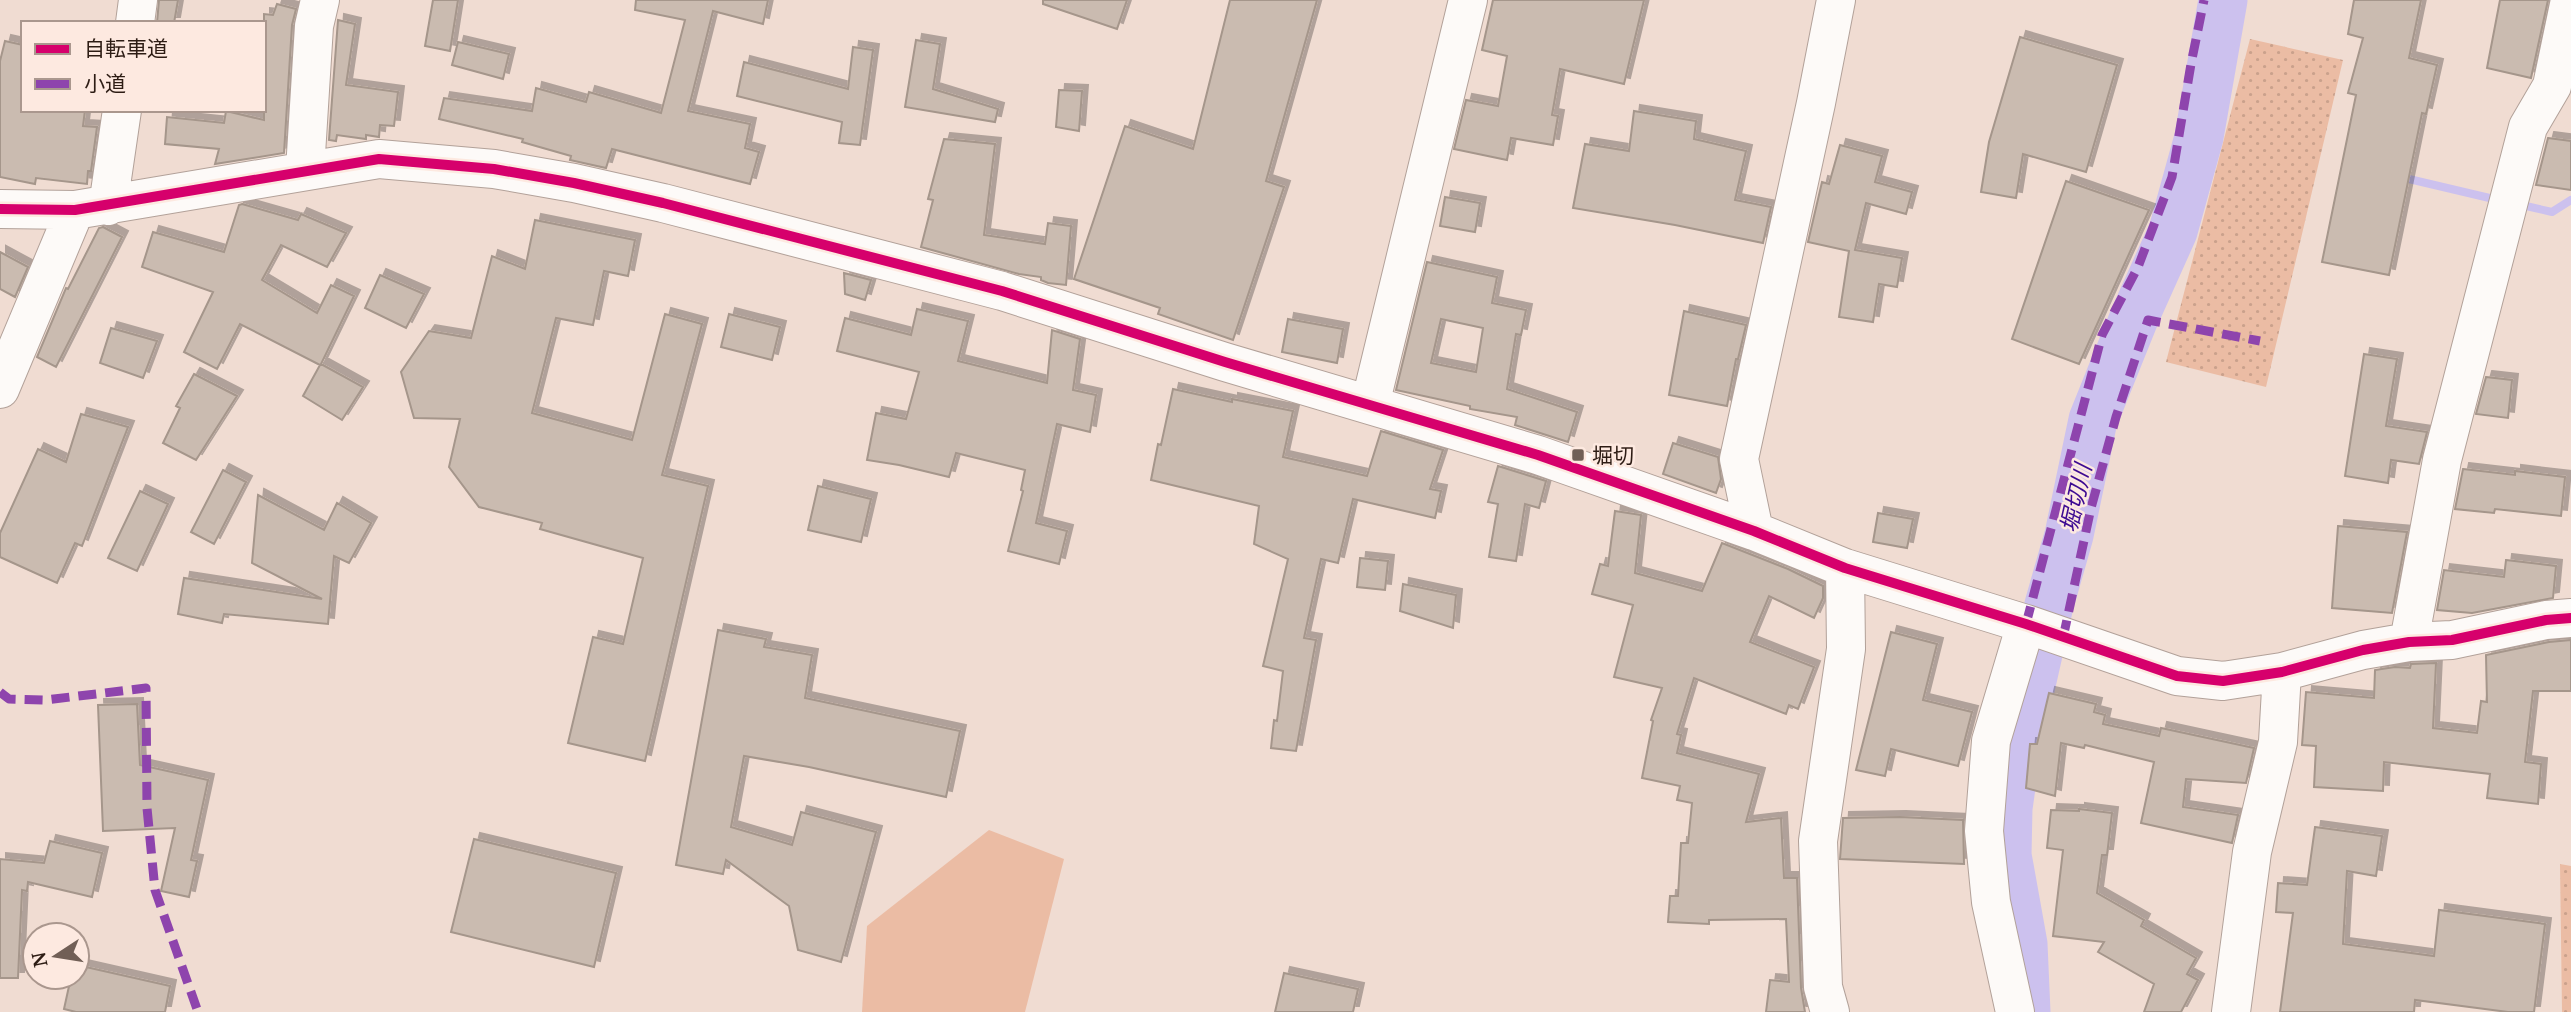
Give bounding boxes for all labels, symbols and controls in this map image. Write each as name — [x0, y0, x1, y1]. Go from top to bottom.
legend — [21, 21, 266, 112]
text: 自転車道 — [84, 34, 168, 62]
text: 小道 — [84, 69, 126, 97]
place label: 堀切 — [1592, 441, 1634, 469]
marker: 堀切 — [1570, 447, 1586, 463]
water label: 堀切川 — [2052, 458, 2099, 535]
north arrow — [21, 921, 91, 991]
text: N — [25, 949, 54, 970]

